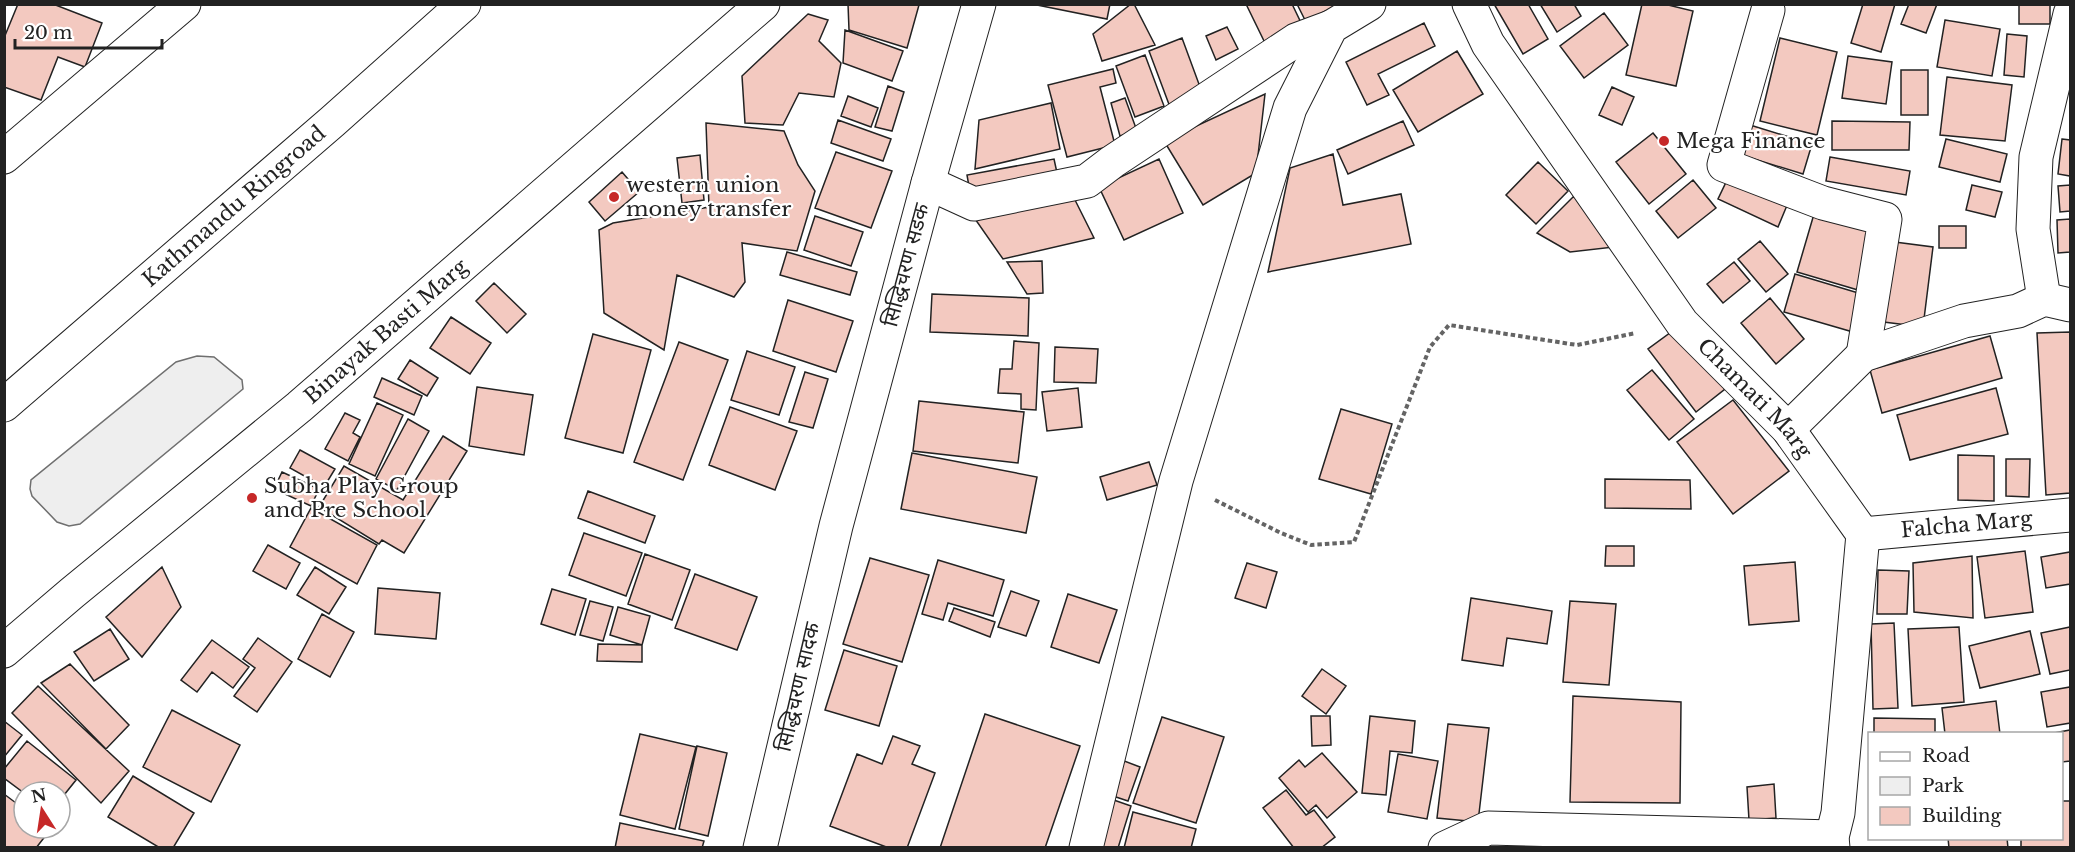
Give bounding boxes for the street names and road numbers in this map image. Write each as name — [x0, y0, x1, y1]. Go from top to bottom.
street label: Kathmandu Ringroad — [137, 120, 331, 292]
street label: सिद्धिचरण सडक — [877, 200, 935, 329]
street label: Binayak Basti Marg — [299, 253, 473, 410]
street label: Chamati Marg — [1692, 333, 1818, 464]
street label: Falcha Marg — [1900, 505, 2034, 543]
street label: सिद्धिचरण सादक — [770, 619, 826, 754]

